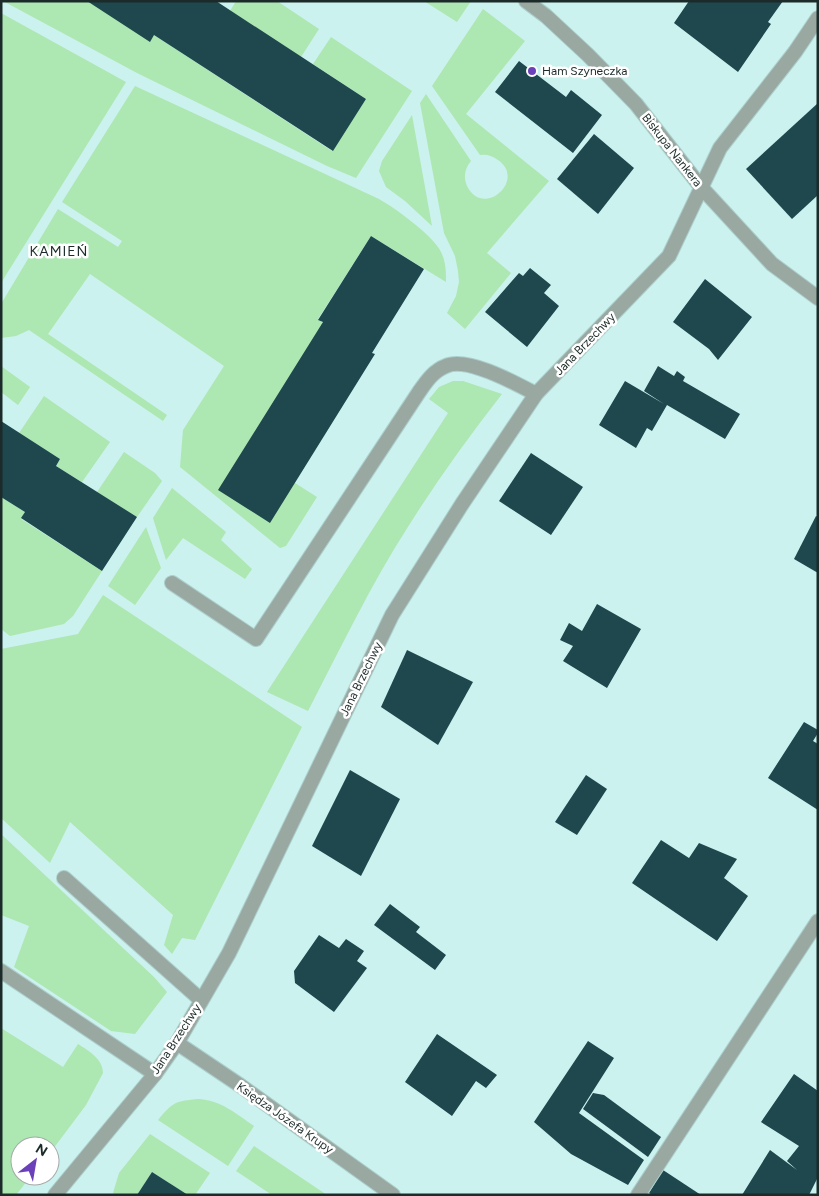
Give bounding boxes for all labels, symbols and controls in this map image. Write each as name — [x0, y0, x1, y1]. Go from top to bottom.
place label: Ham Szyneczka — [542, 64, 627, 78]
marker: Ham Szyneczka — [526, 65, 538, 77]
street label: Biskupa Nankera — [639, 111, 705, 189]
district label: KAMIEŃ — [30, 243, 88, 260]
street label: Jana Brzechwy — [552, 310, 619, 378]
street label: Jana Brzechwy — [337, 639, 385, 718]
street label: Jana Brzechwy — [148, 1001, 204, 1077]
street label: Księdza Józefa Krupy — [234, 1079, 337, 1157]
north arrow — [10, 1136, 60, 1186]
text: N — [32, 1140, 50, 1160]

